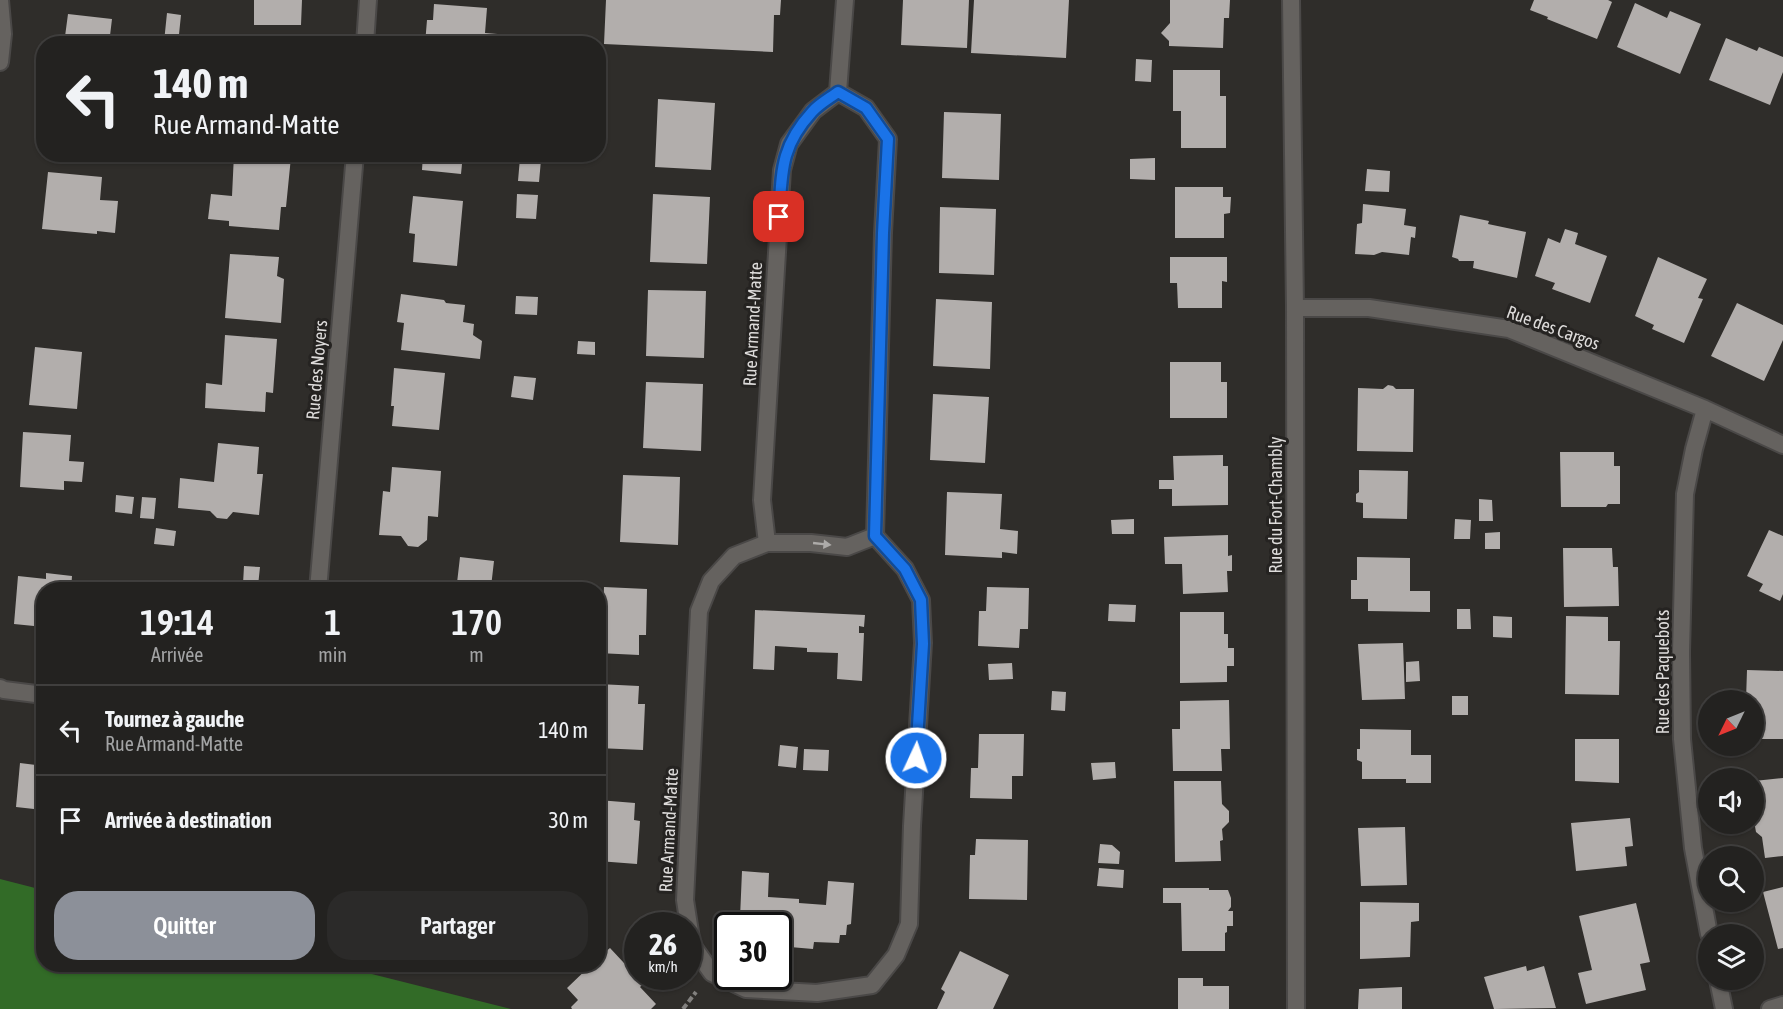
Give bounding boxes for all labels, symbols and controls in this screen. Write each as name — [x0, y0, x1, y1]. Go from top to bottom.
text: 140 m — [153, 59, 248, 107]
icon: left — [54, 60, 132, 138]
text: Rue Armand-Matte — [153, 109, 340, 140]
pin — [753, 191, 804, 242]
icon: arrive — [762, 200, 795, 233]
street label: Rue Armand-Matte — [739, 261, 766, 387]
street label: Rue des Cargos — [1504, 301, 1602, 354]
street label: Rue des Noyers — [302, 319, 331, 421]
street label: Rue du Fort-Chambly — [1265, 437, 1286, 573]
one-way arrow — [813, 539, 832, 549]
text: 19:14 — [140, 601, 214, 643]
text: 1 — [324, 601, 341, 643]
text: 170 — [451, 601, 502, 643]
street label: Rue des Paquebots — [1652, 610, 1673, 734]
text: Arrivée — [151, 643, 203, 666]
text: min — [318, 643, 347, 666]
text: m — [469, 643, 484, 666]
north arrow — [1698, 690, 1764, 756]
map controls — [1698, 690, 1764, 990]
text: Tournez à gauche — [105, 706, 244, 732]
icon: left — [54, 714, 87, 747]
text: 140 m — [538, 717, 588, 743]
position arrow — [884, 726, 948, 790]
text: Rue Armand-Matte — [105, 732, 243, 755]
street label: Rue Armand-Matte — [655, 767, 682, 893]
button: sound — [1698, 768, 1764, 834]
icon: arrive — [54, 804, 87, 837]
text: Arrivée à destination — [105, 807, 272, 833]
text: 30 m — [548, 807, 588, 833]
button: search — [1698, 846, 1764, 912]
button: Quitter — [54, 891, 315, 960]
button: Partager — [327, 891, 588, 960]
speed limit sign: 30 — [714, 912, 792, 990]
button: layers — [1698, 924, 1764, 990]
text: 26 — [649, 927, 677, 961]
text: km/h — [648, 958, 678, 975]

